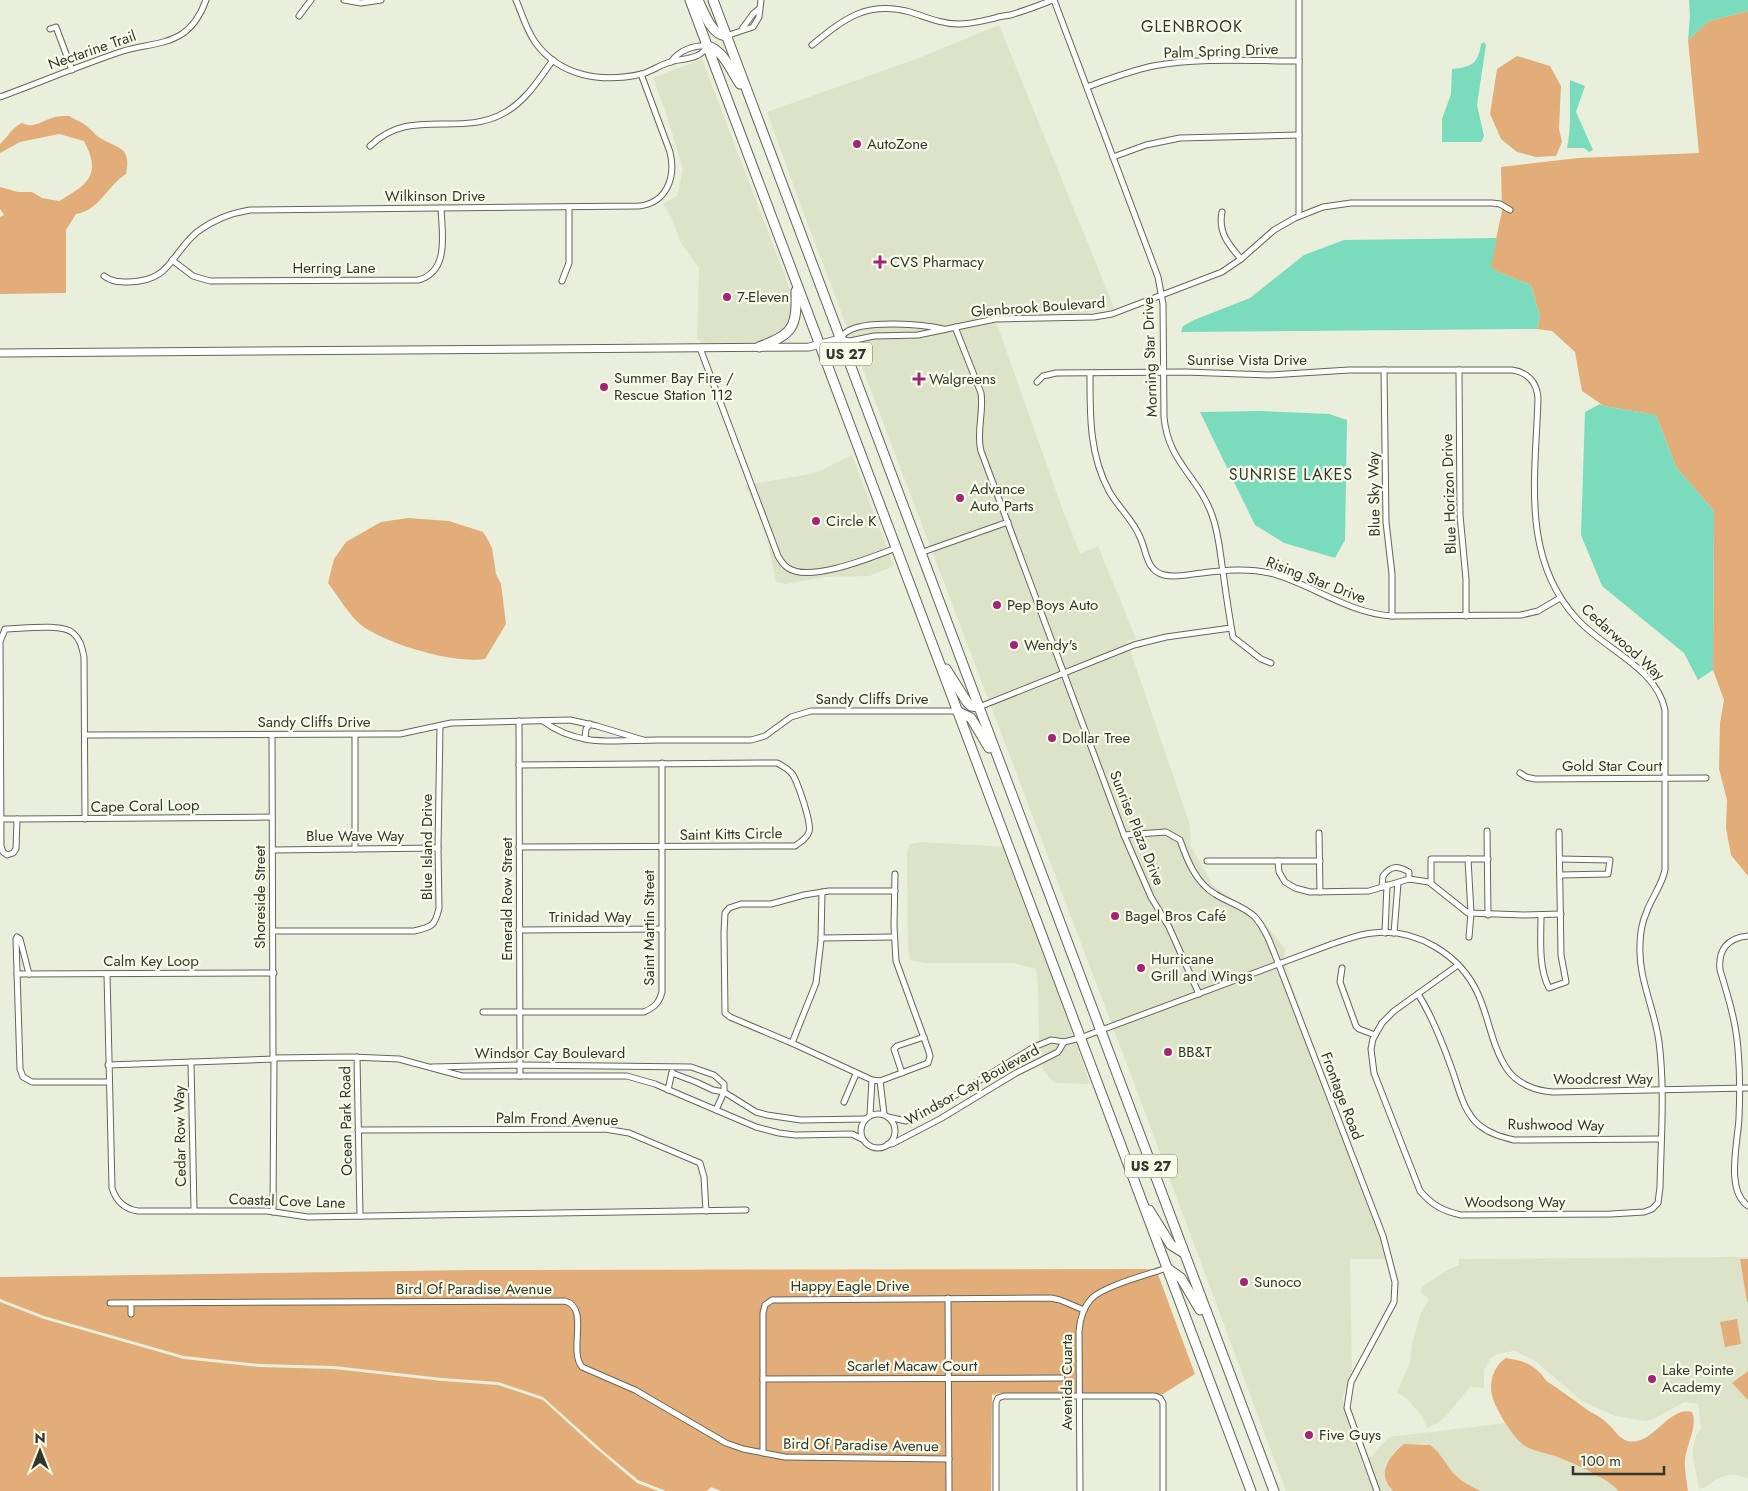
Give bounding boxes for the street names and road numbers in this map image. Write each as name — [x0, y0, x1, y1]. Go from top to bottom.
street label: Nectarine Trail — [45, 25, 139, 75]
street label: Palm Spring Drive — [1163, 38, 1279, 64]
street label: Wilkinson Drive — [385, 185, 486, 207]
street label: Herring Lane — [292, 257, 376, 279]
street label: Glenbrook Boulevard — [970, 291, 1106, 323]
street label: Morning Star Drive — [1137, 296, 1163, 417]
road number: US 27 — [820, 342, 872, 366]
street label: Sunrise Vista Drive — [1187, 349, 1307, 371]
street label: Blue Horizon Drive — [1436, 433, 1462, 555]
street label: Blue Sky Way — [1362, 451, 1386, 537]
street label: Rising Star Drive — [1263, 551, 1369, 609]
street label: Cedarwood Way — [1576, 598, 1670, 686]
street label: Sandy Cliffs Drive — [815, 688, 929, 710]
street label: Sandy Cliffs Drive — [257, 711, 371, 733]
street label: Gold Star Court — [1562, 755, 1662, 777]
street label: Sunrise Plaza Drive — [1104, 767, 1170, 889]
street label: Blue Island Drive — [416, 793, 438, 900]
street label: Cape Coral Loop — [90, 794, 200, 818]
street label: Saint Kitts Circle — [679, 822, 783, 846]
street label: Blue Wave Way — [306, 825, 404, 847]
street label: Emerald Row Street — [496, 837, 518, 961]
street label: Shoreside Street — [249, 845, 271, 949]
street label: Saint Martin Street — [638, 870, 660, 986]
street label: Trinidad Way — [549, 906, 632, 928]
street label: Calm Key Loop — [103, 950, 199, 972]
street label: Windsor Cay Boulevard — [901, 1039, 1043, 1131]
street label: Windsor Cay Boulevard — [475, 1042, 625, 1064]
street label: Frontage Road — [1315, 1049, 1369, 1143]
street label: Ocean Park Road — [334, 1066, 358, 1176]
street label: Woodcrest Way — [1553, 1068, 1653, 1090]
street label: Cedar Row Way — [168, 1085, 192, 1187]
street label: Palm Frond Avenue — [496, 1107, 619, 1131]
street label: Rushwood Way — [1508, 1113, 1605, 1137]
road number: US 27 — [1125, 1154, 1177, 1178]
street label: Coastal Cove Lane — [228, 1188, 346, 1214]
street label: Woodsong Way — [1465, 1191, 1566, 1213]
street label: Happy Eagle Drive — [791, 1275, 910, 1297]
street label: Bird Of Paradise Avenue — [396, 1278, 552, 1300]
street label: Avenida Cuarta — [1056, 1334, 1078, 1430]
street label: Scarlet Macaw Court — [847, 1355, 978, 1377]
street label: Bird Of Paradise Avenue — [783, 1433, 939, 1457]

